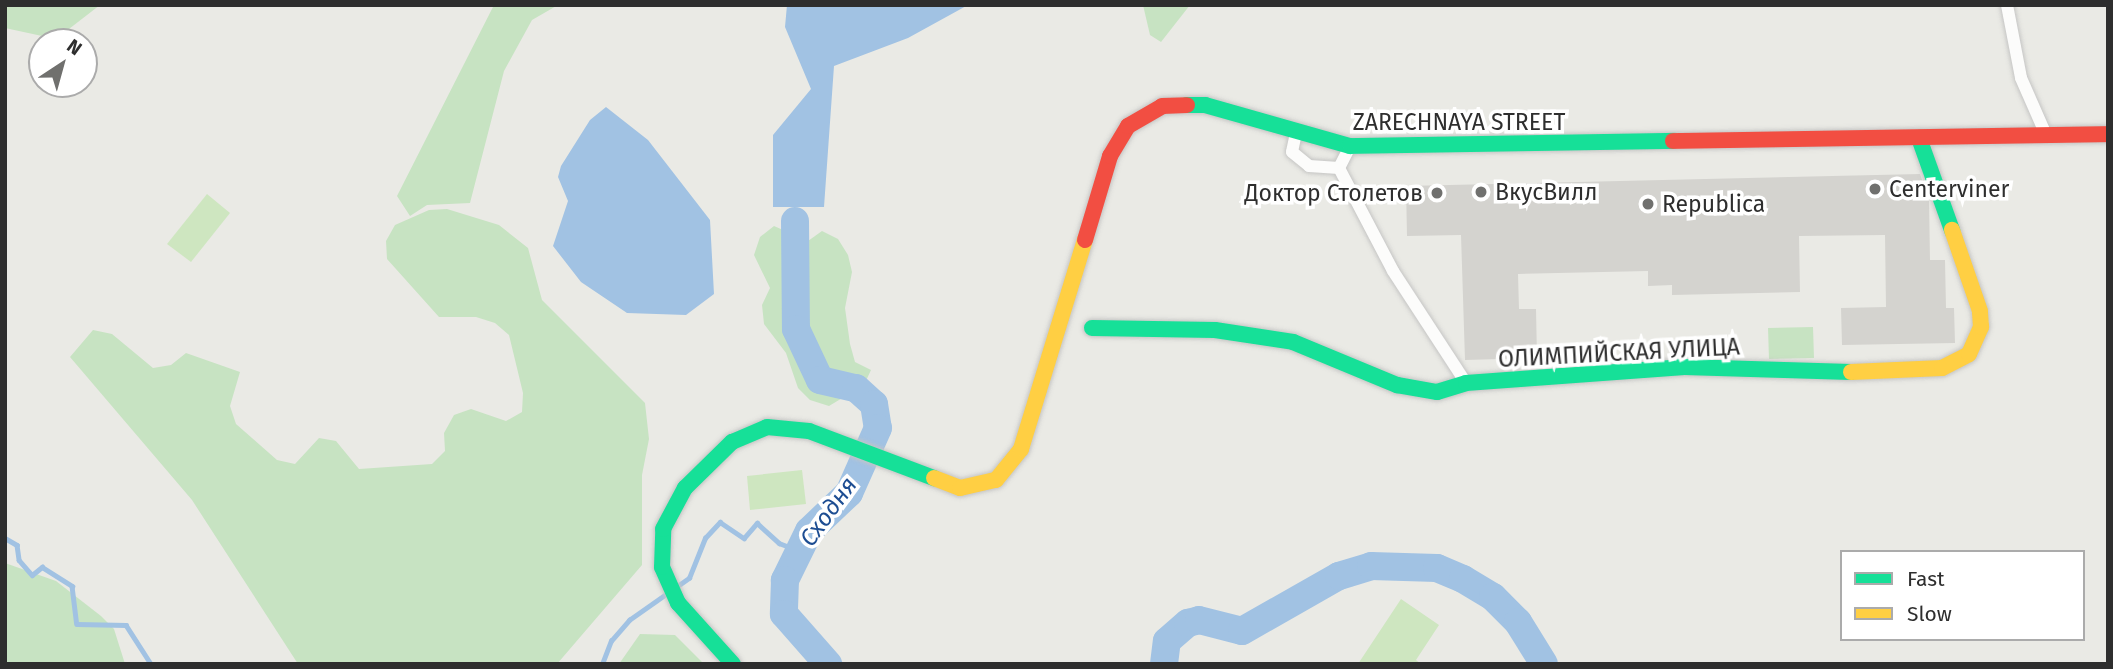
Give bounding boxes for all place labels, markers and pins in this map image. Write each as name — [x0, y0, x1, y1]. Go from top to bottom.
place label: Centerviner — [1889, 175, 2009, 203]
place label: ВкусВилл — [1495, 178, 1597, 206]
place label: Доктор Столетов — [1244, 179, 1423, 207]
marker: Centerviner — [1867, 181, 1883, 197]
marker: ВкусВилл — [1473, 184, 1489, 200]
marker: Доктор Столетов — [1429, 185, 1445, 201]
place label: Republica — [1662, 190, 1765, 218]
marker: Republica — [1640, 196, 1656, 212]

